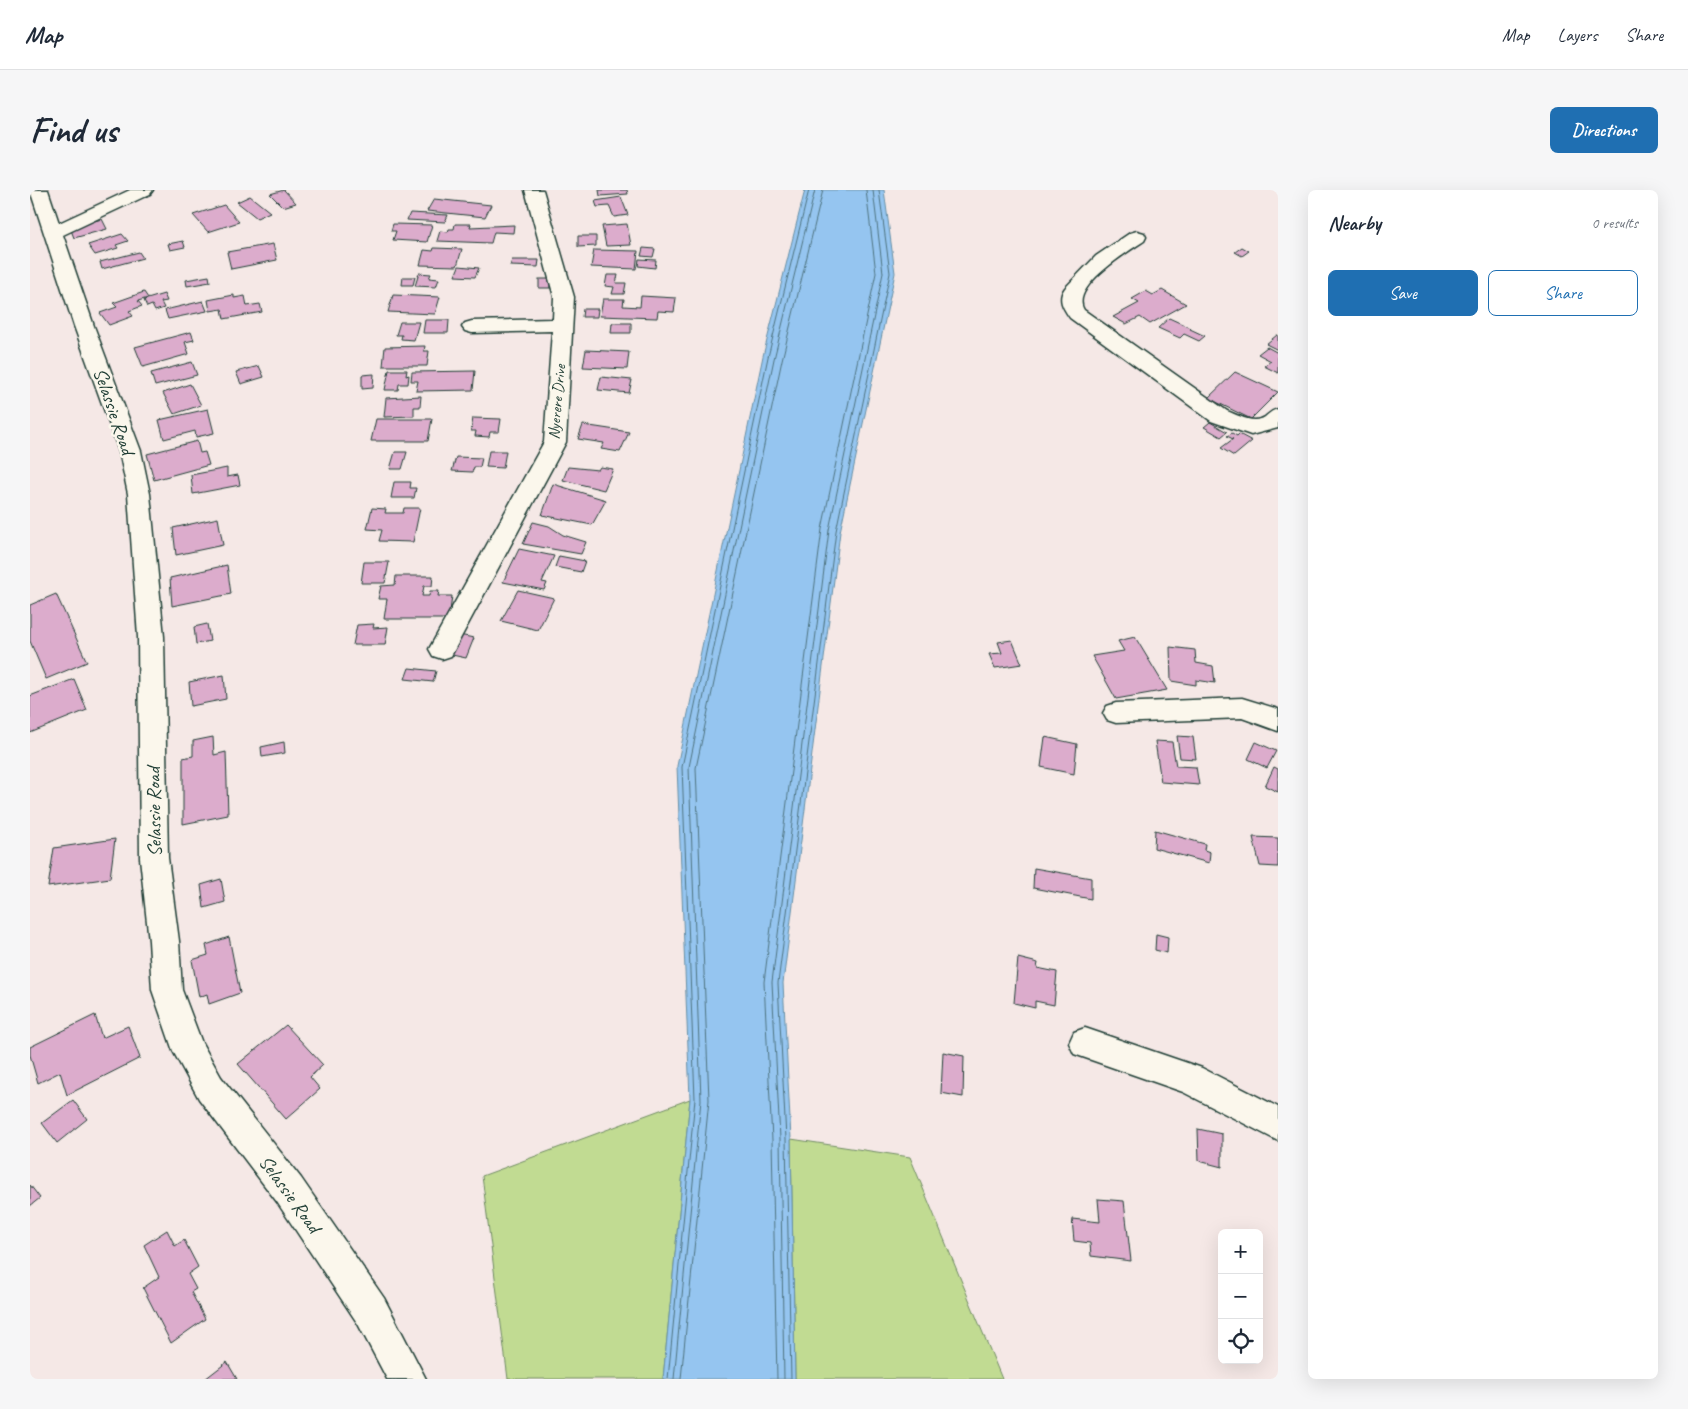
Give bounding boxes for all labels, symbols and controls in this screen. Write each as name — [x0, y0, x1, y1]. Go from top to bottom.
text: Map — [25, 20, 62, 50]
text: Map — [1502, 24, 1530, 46]
text: Layers — [1558, 24, 1597, 46]
text: Share — [1625, 24, 1663, 46]
button: Directions — [1550, 107, 1658, 153]
text: Find us — [30, 108, 117, 153]
text: Nearby — [1328, 210, 1381, 236]
text: 0 results — [1591, 213, 1638, 233]
button: Save — [1328, 270, 1478, 316]
button: Share — [1488, 270, 1638, 316]
street label: Nyerere Drive — [544, 362, 570, 440]
street label: Selassie Road — [88, 364, 141, 460]
street label: Selassie Road — [141, 764, 167, 857]
street label: Selassie Road — [253, 1150, 328, 1240]
map controls — [1218, 1229, 1263, 1364]
button: + — [1218, 1229, 1263, 1274]
button: − — [1218, 1274, 1263, 1319]
button: locate — [1218, 1319, 1263, 1364]

